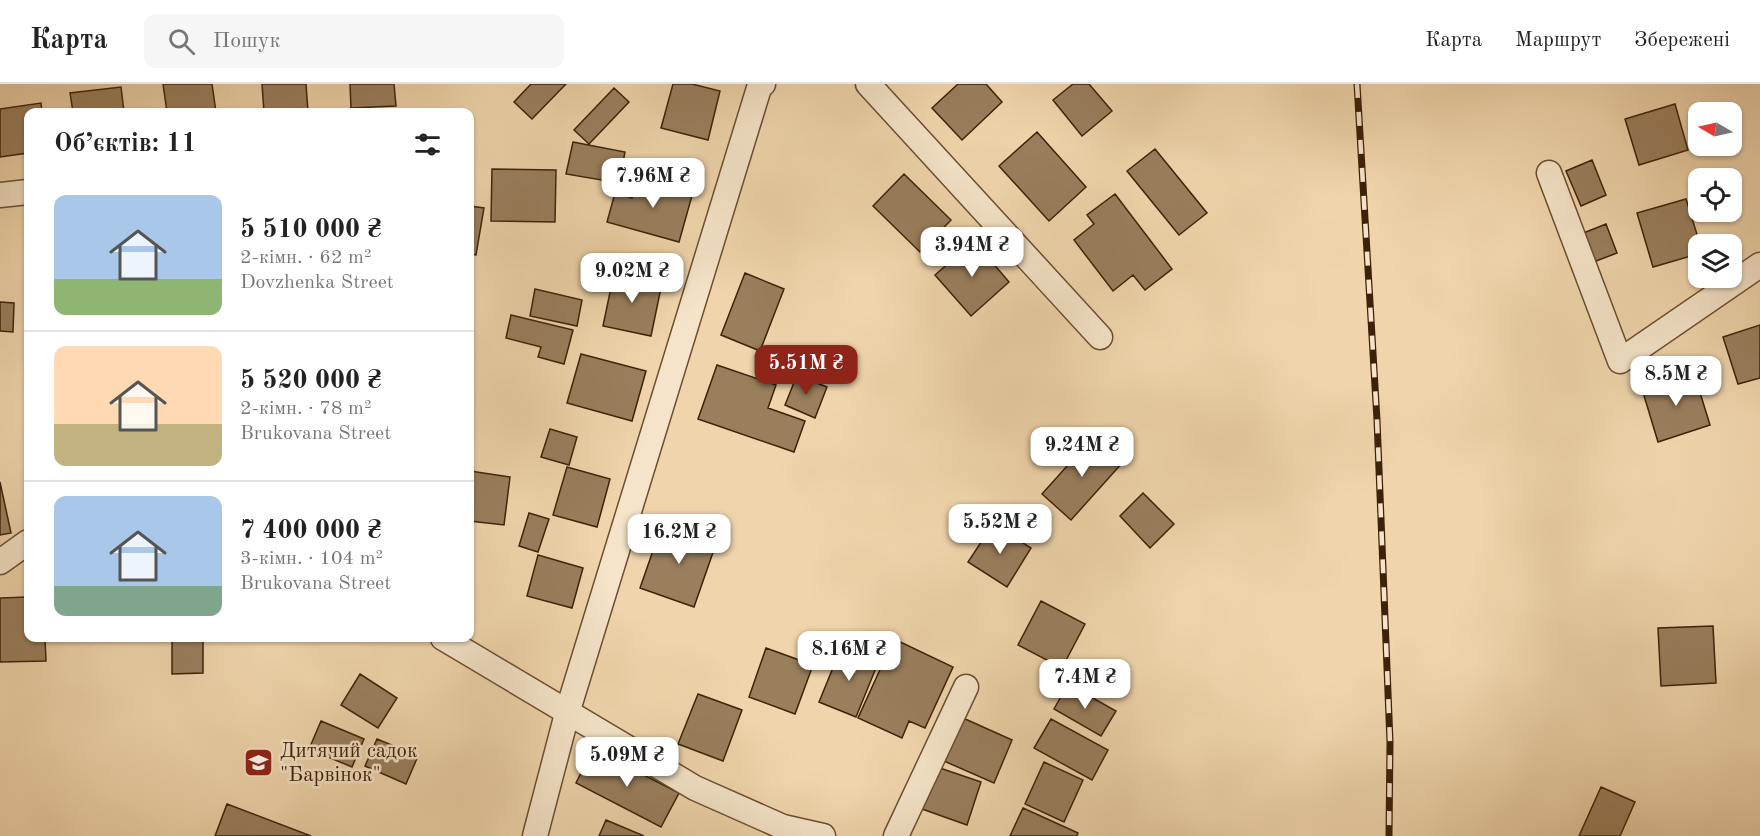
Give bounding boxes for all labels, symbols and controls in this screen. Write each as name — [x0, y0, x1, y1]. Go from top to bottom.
search box — [144, 14, 564, 68]
icon: search — [165, 25, 198, 58]
text: Карта — [30, 27, 108, 55]
text: Пошук — [213, 30, 281, 52]
text: Карта — [1425, 30, 1482, 51]
text: Маршрут — [1515, 30, 1601, 51]
text: Збережені — [1634, 30, 1730, 51]
north arrow — [1688, 102, 1742, 156]
map controls — [1688, 102, 1742, 288]
icon: filters — [411, 128, 444, 161]
text: Об’єктів: 11 — [54, 131, 196, 157]
pin: 7.96M ₴ — [598, 158, 708, 209]
text: 7.96M ₴ — [616, 167, 690, 187]
button: locate — [1688, 168, 1742, 222]
text: 5 510 000 ₴ — [240, 217, 382, 243]
icon: home — [102, 219, 174, 291]
pin: 3.94M ₴ — [917, 227, 1027, 278]
button: layers — [1688, 234, 1742, 288]
text: 3.94M ₴ — [935, 236, 1009, 256]
text: 2-кімн. · 62 m² — [240, 248, 372, 268]
pin: 9.02M ₴ — [577, 253, 687, 304]
text: 9.02M ₴ — [595, 262, 669, 282]
text: Dovzhenka Street — [240, 273, 394, 293]
pin: 5.51M ₴ — [751, 345, 861, 396]
text: 5.51M ₴ — [769, 354, 843, 374]
pin: 8.5M ₴ — [1627, 356, 1725, 407]
text: 8.5M ₴ — [1644, 365, 1708, 385]
text: 5 520 000 ₴ — [240, 368, 382, 394]
icon: home — [102, 370, 174, 442]
text: 2-кімн. · 78 m² — [240, 399, 372, 419]
text: Brukovana Street — [240, 424, 391, 444]
pin: 9.24M ₴ — [1027, 427, 1137, 478]
text: 9.24M ₴ — [1045, 436, 1119, 456]
pin: 5.52M ₴ — [945, 504, 1055, 555]
text: 5.52M ₴ — [963, 513, 1037, 533]
pin: 16.2M ₴ — [624, 514, 734, 565]
text: 7 400 000 ₴ — [240, 518, 382, 544]
icon: home — [102, 520, 174, 592]
text: 16.2M ₴ — [642, 523, 716, 543]
text: 3-кімн. · 104 m² — [240, 549, 383, 569]
text: Brukovana Street — [240, 574, 391, 594]
pin: 8.16M ₴ — [794, 631, 904, 682]
text: 8.16M ₴ — [812, 640, 886, 660]
pin: 7.4M ₴ — [1036, 659, 1134, 710]
text: 7.4M ₴ — [1053, 668, 1117, 688]
pin: 5.09M ₴ — [572, 737, 682, 788]
place label: Дитячий садок "Барвінок" — [280, 741, 418, 786]
text: 5.09M ₴ — [590, 746, 664, 766]
school or university icon: Дитячий садок "Барвінок" — [243, 747, 275, 779]

